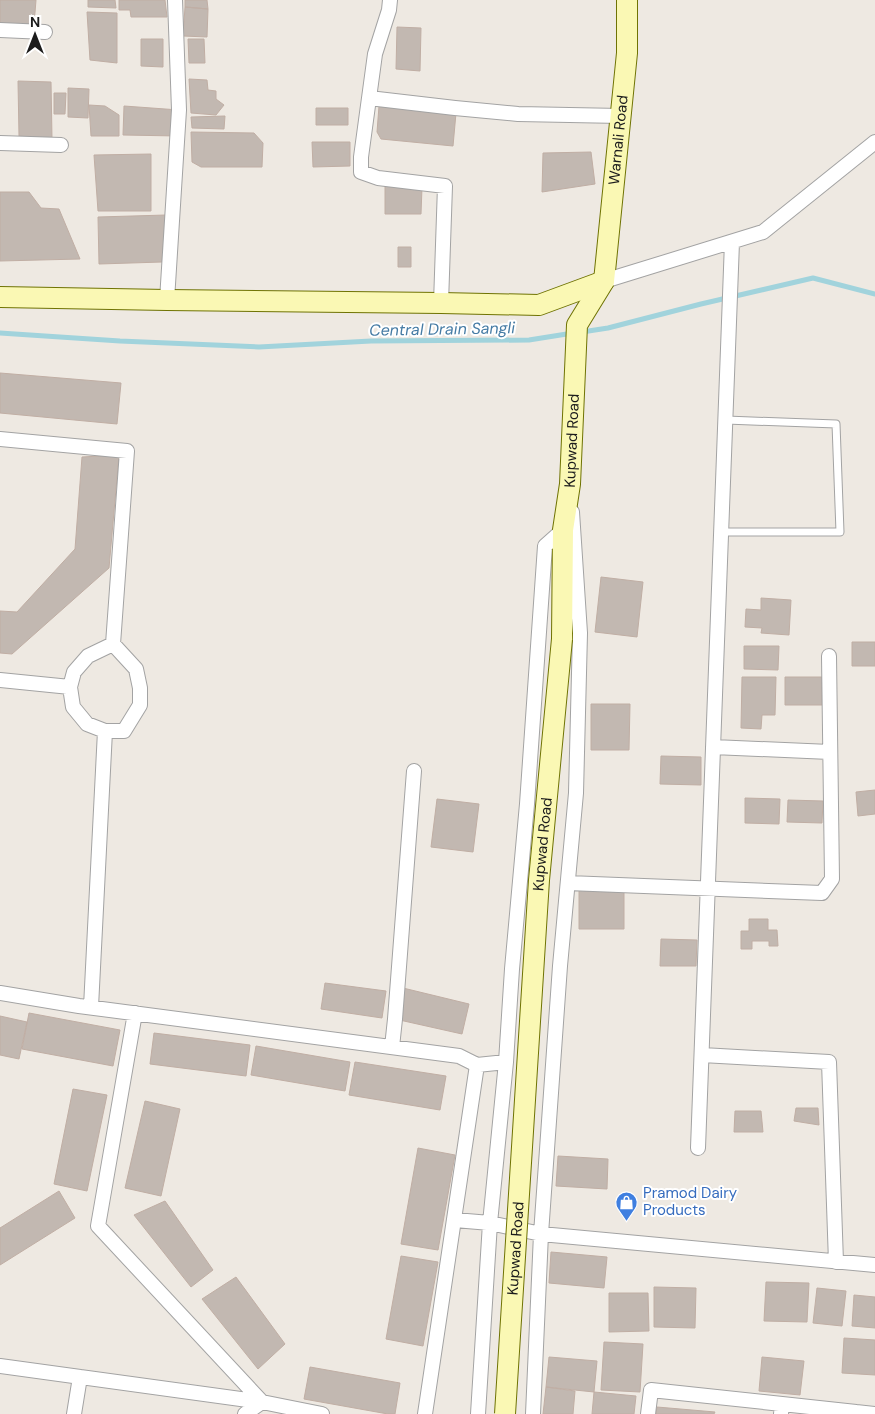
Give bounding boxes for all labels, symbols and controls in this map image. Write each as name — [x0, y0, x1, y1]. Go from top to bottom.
north arrow — [10, 10, 60, 60]
text: N — [30, 13, 40, 31]
street label: Warnali Road — [604, 94, 633, 186]
water label: Central Drain Sangli — [369, 317, 516, 341]
street label: Kupwad Road — [560, 393, 584, 488]
street label: Kupwad Road — [528, 797, 557, 892]
place label: Pramod Dairy Products — [643, 1183, 738, 1220]
shop icon: Pramod Dairy Products — [615, 1190, 639, 1221]
street label: Kupwad Road — [503, 1201, 529, 1296]

